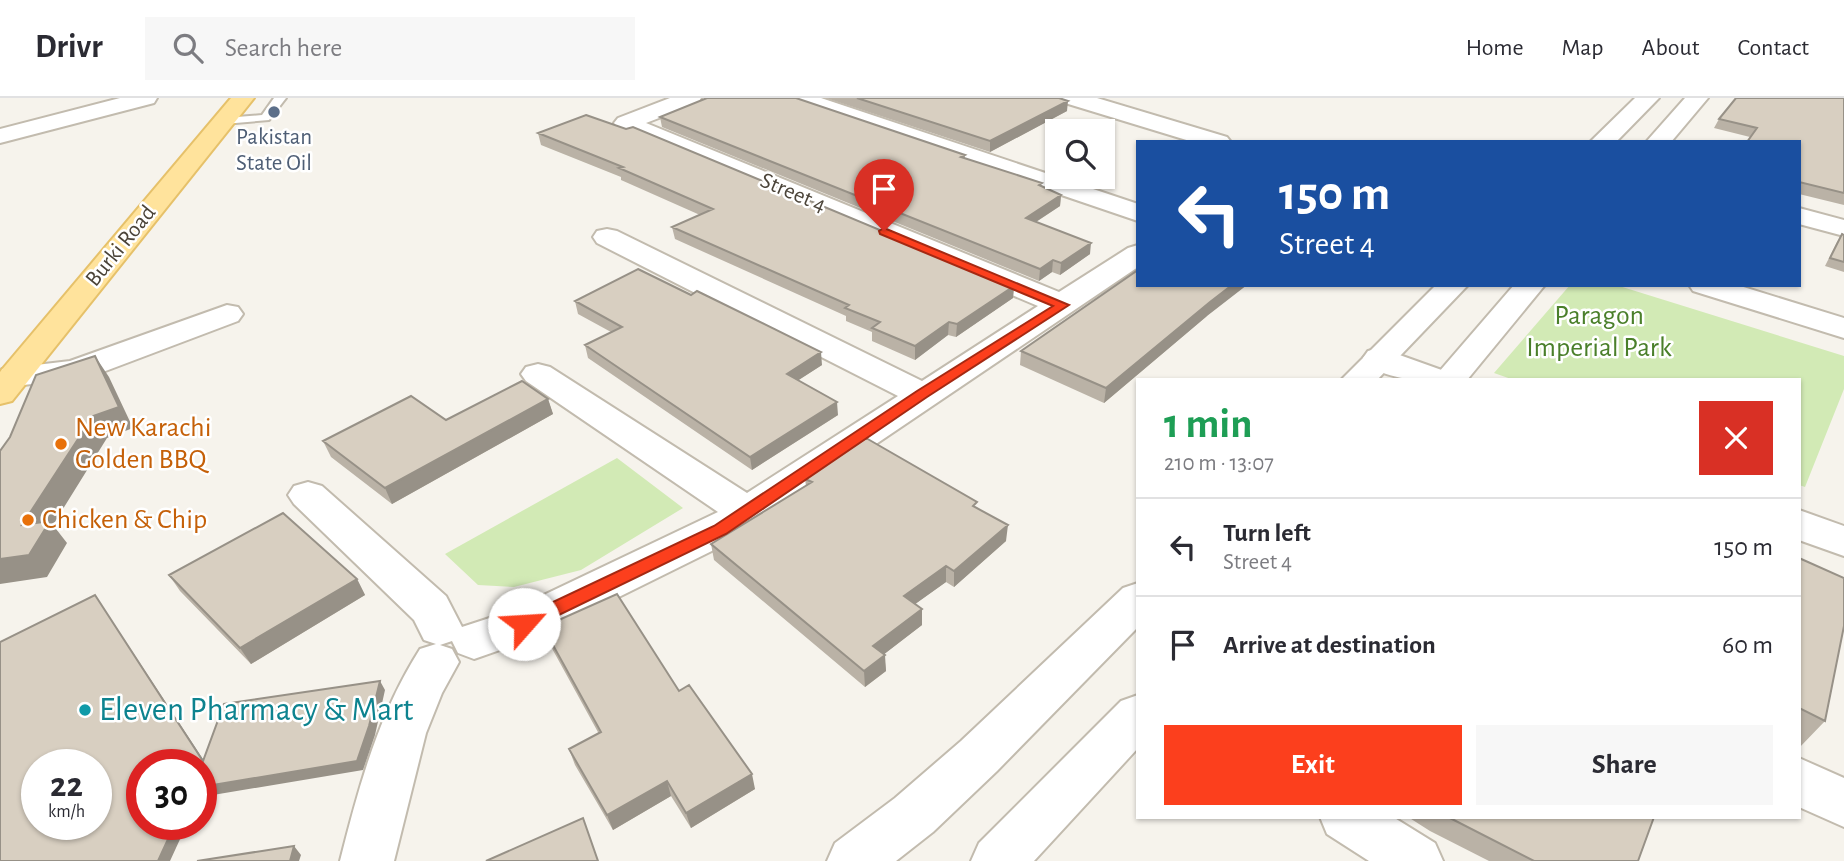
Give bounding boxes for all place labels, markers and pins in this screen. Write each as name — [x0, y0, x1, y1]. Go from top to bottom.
marker: Pakistan State Oil — [266, 104, 282, 120]
place label: Pakistan State Oil — [236, 126, 312, 175]
pin — [854, 159, 914, 231]
place label: New Karachi Golden BBQ — [75, 414, 211, 474]
marker: New Karachi Golden BBQ — [53, 436, 69, 452]
place label: Chicken & Chip — [42, 506, 207, 534]
marker: Chicken & Chip — [20, 512, 36, 528]
place label: Eleven Pharmacy & Mart — [99, 694, 414, 727]
marker: Eleven Pharmacy & Mart — [77, 702, 93, 718]

